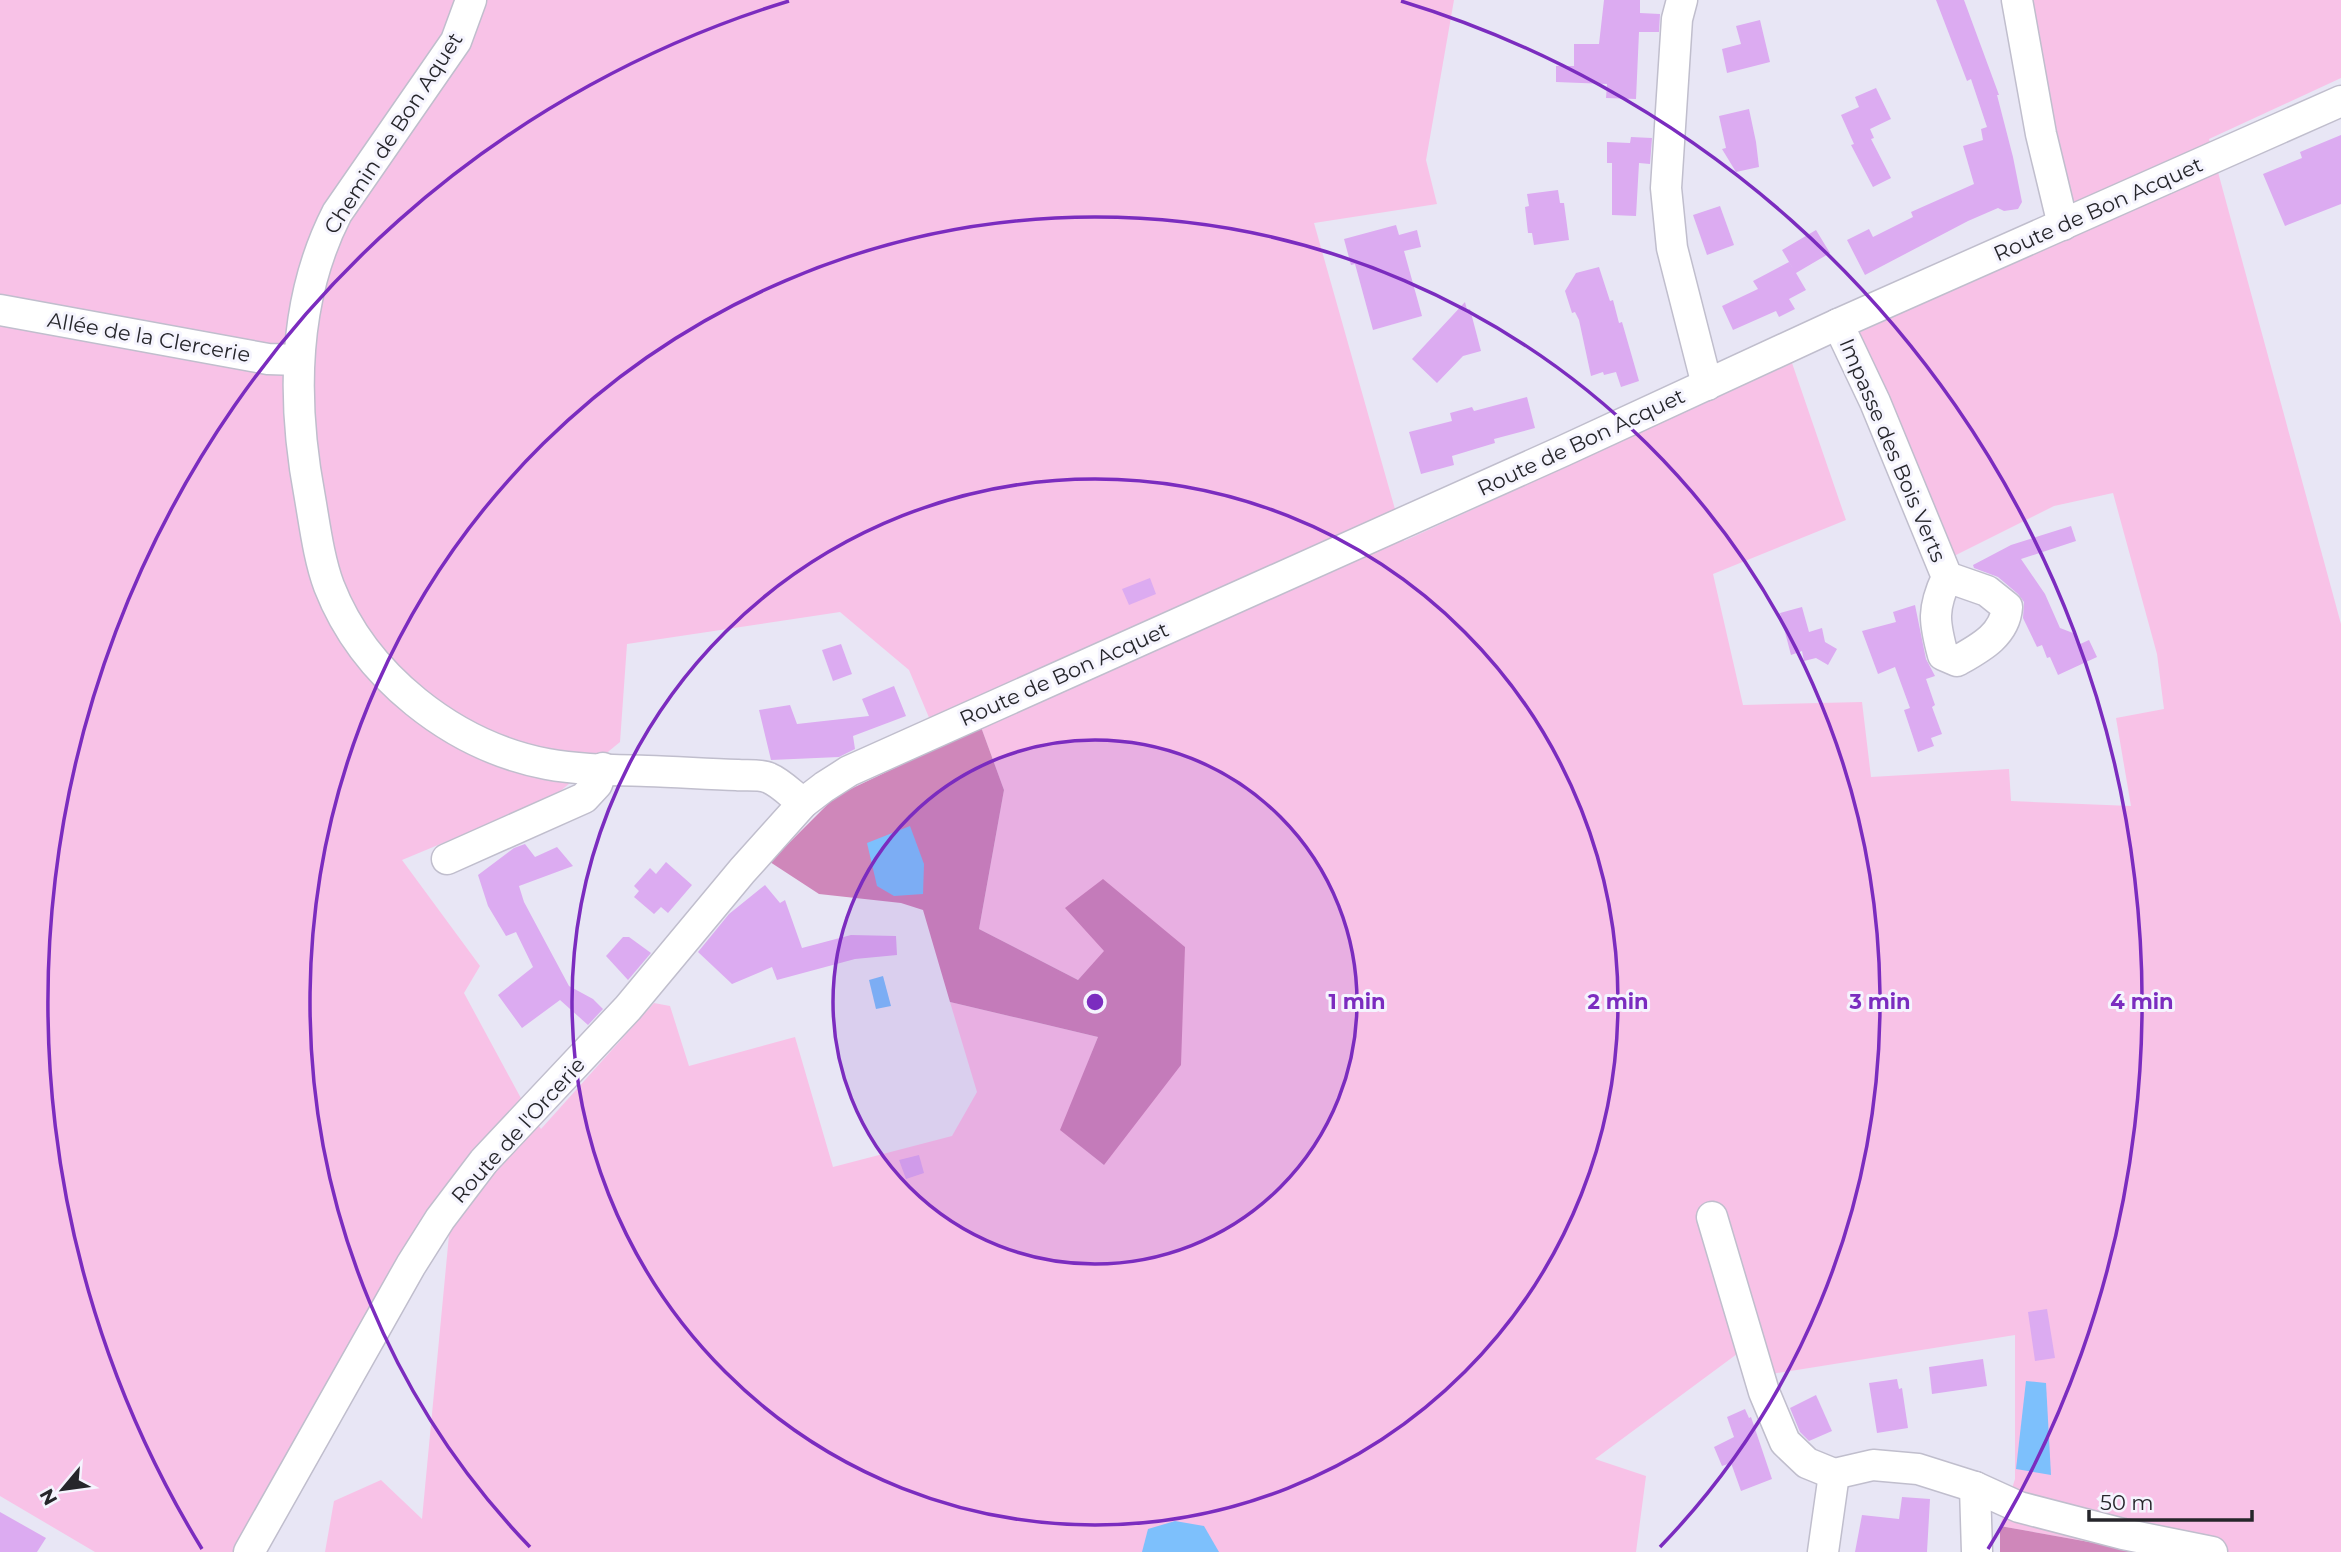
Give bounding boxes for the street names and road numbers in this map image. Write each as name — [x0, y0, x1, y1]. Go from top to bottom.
street label: Chemin de Bon Aquet — [319, 28, 467, 238]
street label: Route de Bon Acquet — [1990, 152, 2206, 266]
street label: Allée de la Clercerie — [46, 307, 252, 367]
street label: Impasse des Bois Verts — [1834, 334, 1952, 566]
street label: Route de Bon Acquet — [1473, 383, 1689, 501]
street label: Route de Bon Acquet — [956, 617, 1172, 731]
street label: Route de l'Orcerie — [446, 1052, 590, 1208]

